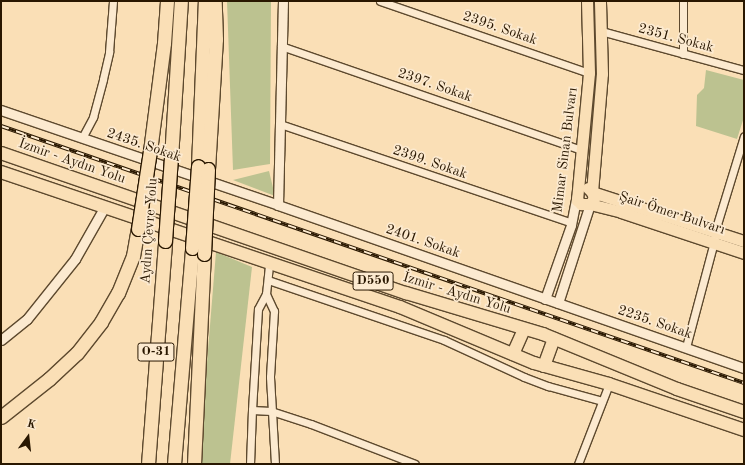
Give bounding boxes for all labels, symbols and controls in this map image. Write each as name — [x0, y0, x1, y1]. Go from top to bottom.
street label: 2395. Sokak — [461, 7, 539, 49]
street label: 2351. Sokak — [636, 20, 716, 56]
street label: 2397. Sokak — [396, 64, 474, 106]
street label: Mimar Sinan Bulvarı — [549, 86, 581, 214]
street label: 2435. Sokak — [105, 124, 183, 166]
street label: İzmir - Aydın Yolu — [16, 135, 128, 187]
street label: 2399. Sokak — [391, 141, 469, 183]
street label: Aydın Çevre Yolu — [137, 177, 161, 285]
street label: Şair Ömer Bulvarı — [617, 188, 727, 238]
street label: 2401. Sokak — [384, 220, 462, 262]
street label: İzmir - Aydın Yolu — [401, 269, 513, 317]
road number: D550 — [352, 270, 394, 292]
street label: 2235. Sokak — [616, 301, 694, 343]
road number: O-31 — [137, 341, 175, 363]
north arrow — [8, 417, 48, 457]
text: K — [26, 419, 37, 431]

